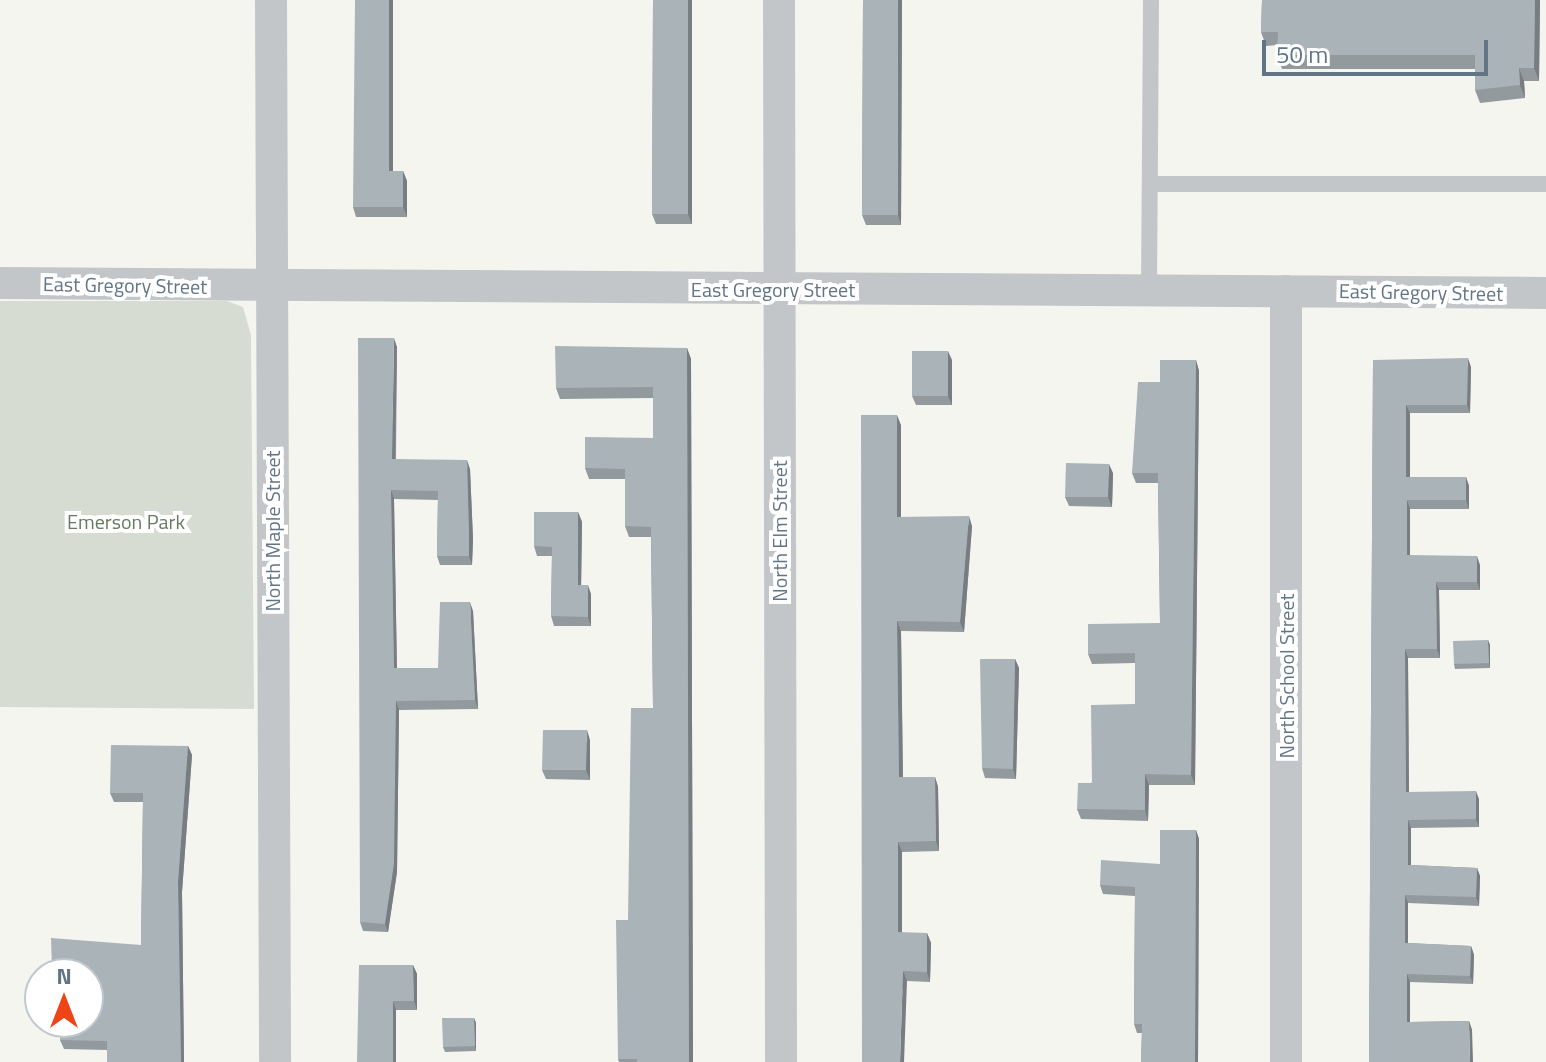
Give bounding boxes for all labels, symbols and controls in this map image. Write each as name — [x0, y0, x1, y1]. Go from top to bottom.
scale bar — [1266, 24, 1492, 74]
text: 50 m — [1276, 36, 1328, 72]
street label: East Gregory Street — [43, 272, 207, 298]
street label: East Gregory Street — [691, 277, 855, 301]
street label: East Gregory Street — [1339, 279, 1503, 305]
street label: North Maple Street — [260, 450, 284, 612]
street label: North Elm Street — [767, 460, 791, 602]
park label: Emerson Park — [67, 509, 185, 533]
street label: North School Street — [1274, 593, 1298, 759]
north arrow — [24, 958, 104, 1038]
text: N — [56, 959, 72, 993]

